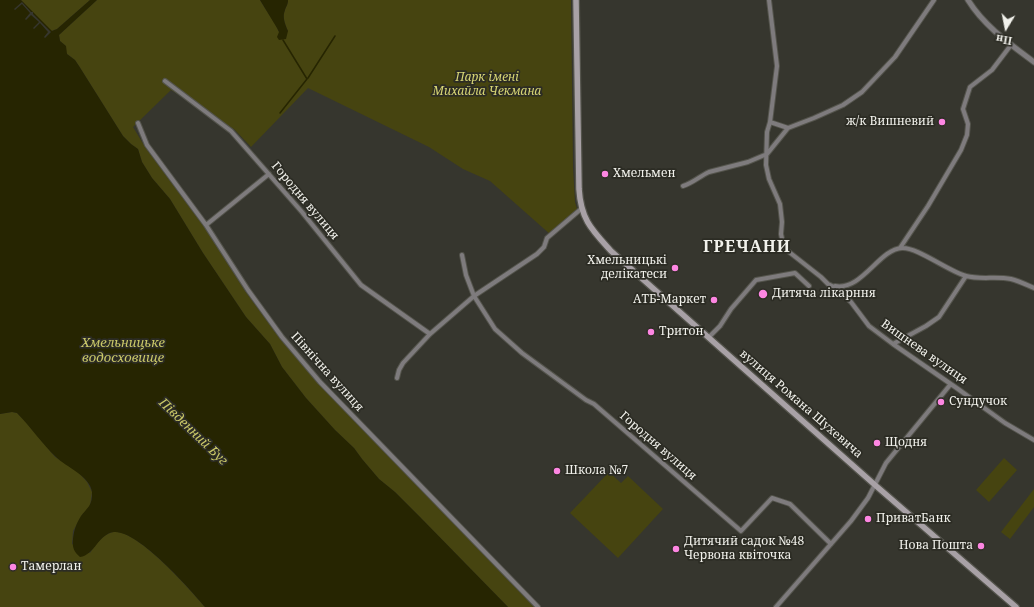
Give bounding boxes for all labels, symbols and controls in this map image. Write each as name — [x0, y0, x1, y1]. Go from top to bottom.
north arrow — [986, 8, 1026, 48]
text: Пн — [995, 32, 1013, 49]
park label: Парк імені Михайла Чекмана — [433, 71, 541, 99]
place label: ж/к Вишневий — [846, 115, 934, 129]
marker: ж/к Вишневий — [937, 117, 947, 127]
street label: Городня вулиця — [268, 159, 342, 243]
place label: Хмельмен — [613, 167, 675, 181]
marker: Хмельмен — [600, 169, 610, 179]
district label: ГРЕЧАНИ — [703, 237, 791, 257]
place label: Хмельницькі делікатеси — [587, 254, 667, 282]
marker: Хмельницькі делікатеси — [670, 263, 680, 273]
place label: Дитяча лікарння — [772, 287, 876, 301]
marker: Дитяча лікарння — [757, 288, 769, 300]
place label: АТБ-Маркет — [633, 293, 706, 307]
marker: АТБ-Маркет — [709, 295, 719, 305]
street label: Вишнева вулиця — [878, 317, 970, 387]
place label: Тритон — [659, 325, 704, 339]
marker: Тритон — [646, 327, 656, 337]
street label: Північна вулиця — [288, 329, 366, 415]
water label: Хмельницьке водосховище — [81, 335, 165, 366]
street label: вулиця Романа Шухевича — [737, 347, 865, 461]
water label: Південний Буг — [155, 395, 231, 469]
place label: Сундучок — [949, 395, 1007, 409]
marker: Сундучок — [936, 397, 946, 407]
street label: Городня вулиця — [617, 409, 699, 483]
place label: Щодня — [885, 436, 927, 450]
marker: Щодня — [872, 438, 882, 448]
place label: Школа №7 — [565, 464, 628, 478]
marker: Школа №7 — [552, 466, 562, 476]
place label: ПриватБанк — [876, 512, 951, 526]
marker: ПриватБанк — [863, 514, 873, 524]
place label: Дитячий садок №48 Червона квіточка — [684, 535, 804, 563]
place label: Нова Пошта — [899, 539, 973, 553]
marker: Нова Пошта — [976, 541, 986, 551]
marker: Дитячий садок №48 Червона квіточка — [671, 544, 681, 554]
place label: Тамерлан — [21, 560, 82, 574]
marker: Тамерлан — [8, 562, 18, 572]

